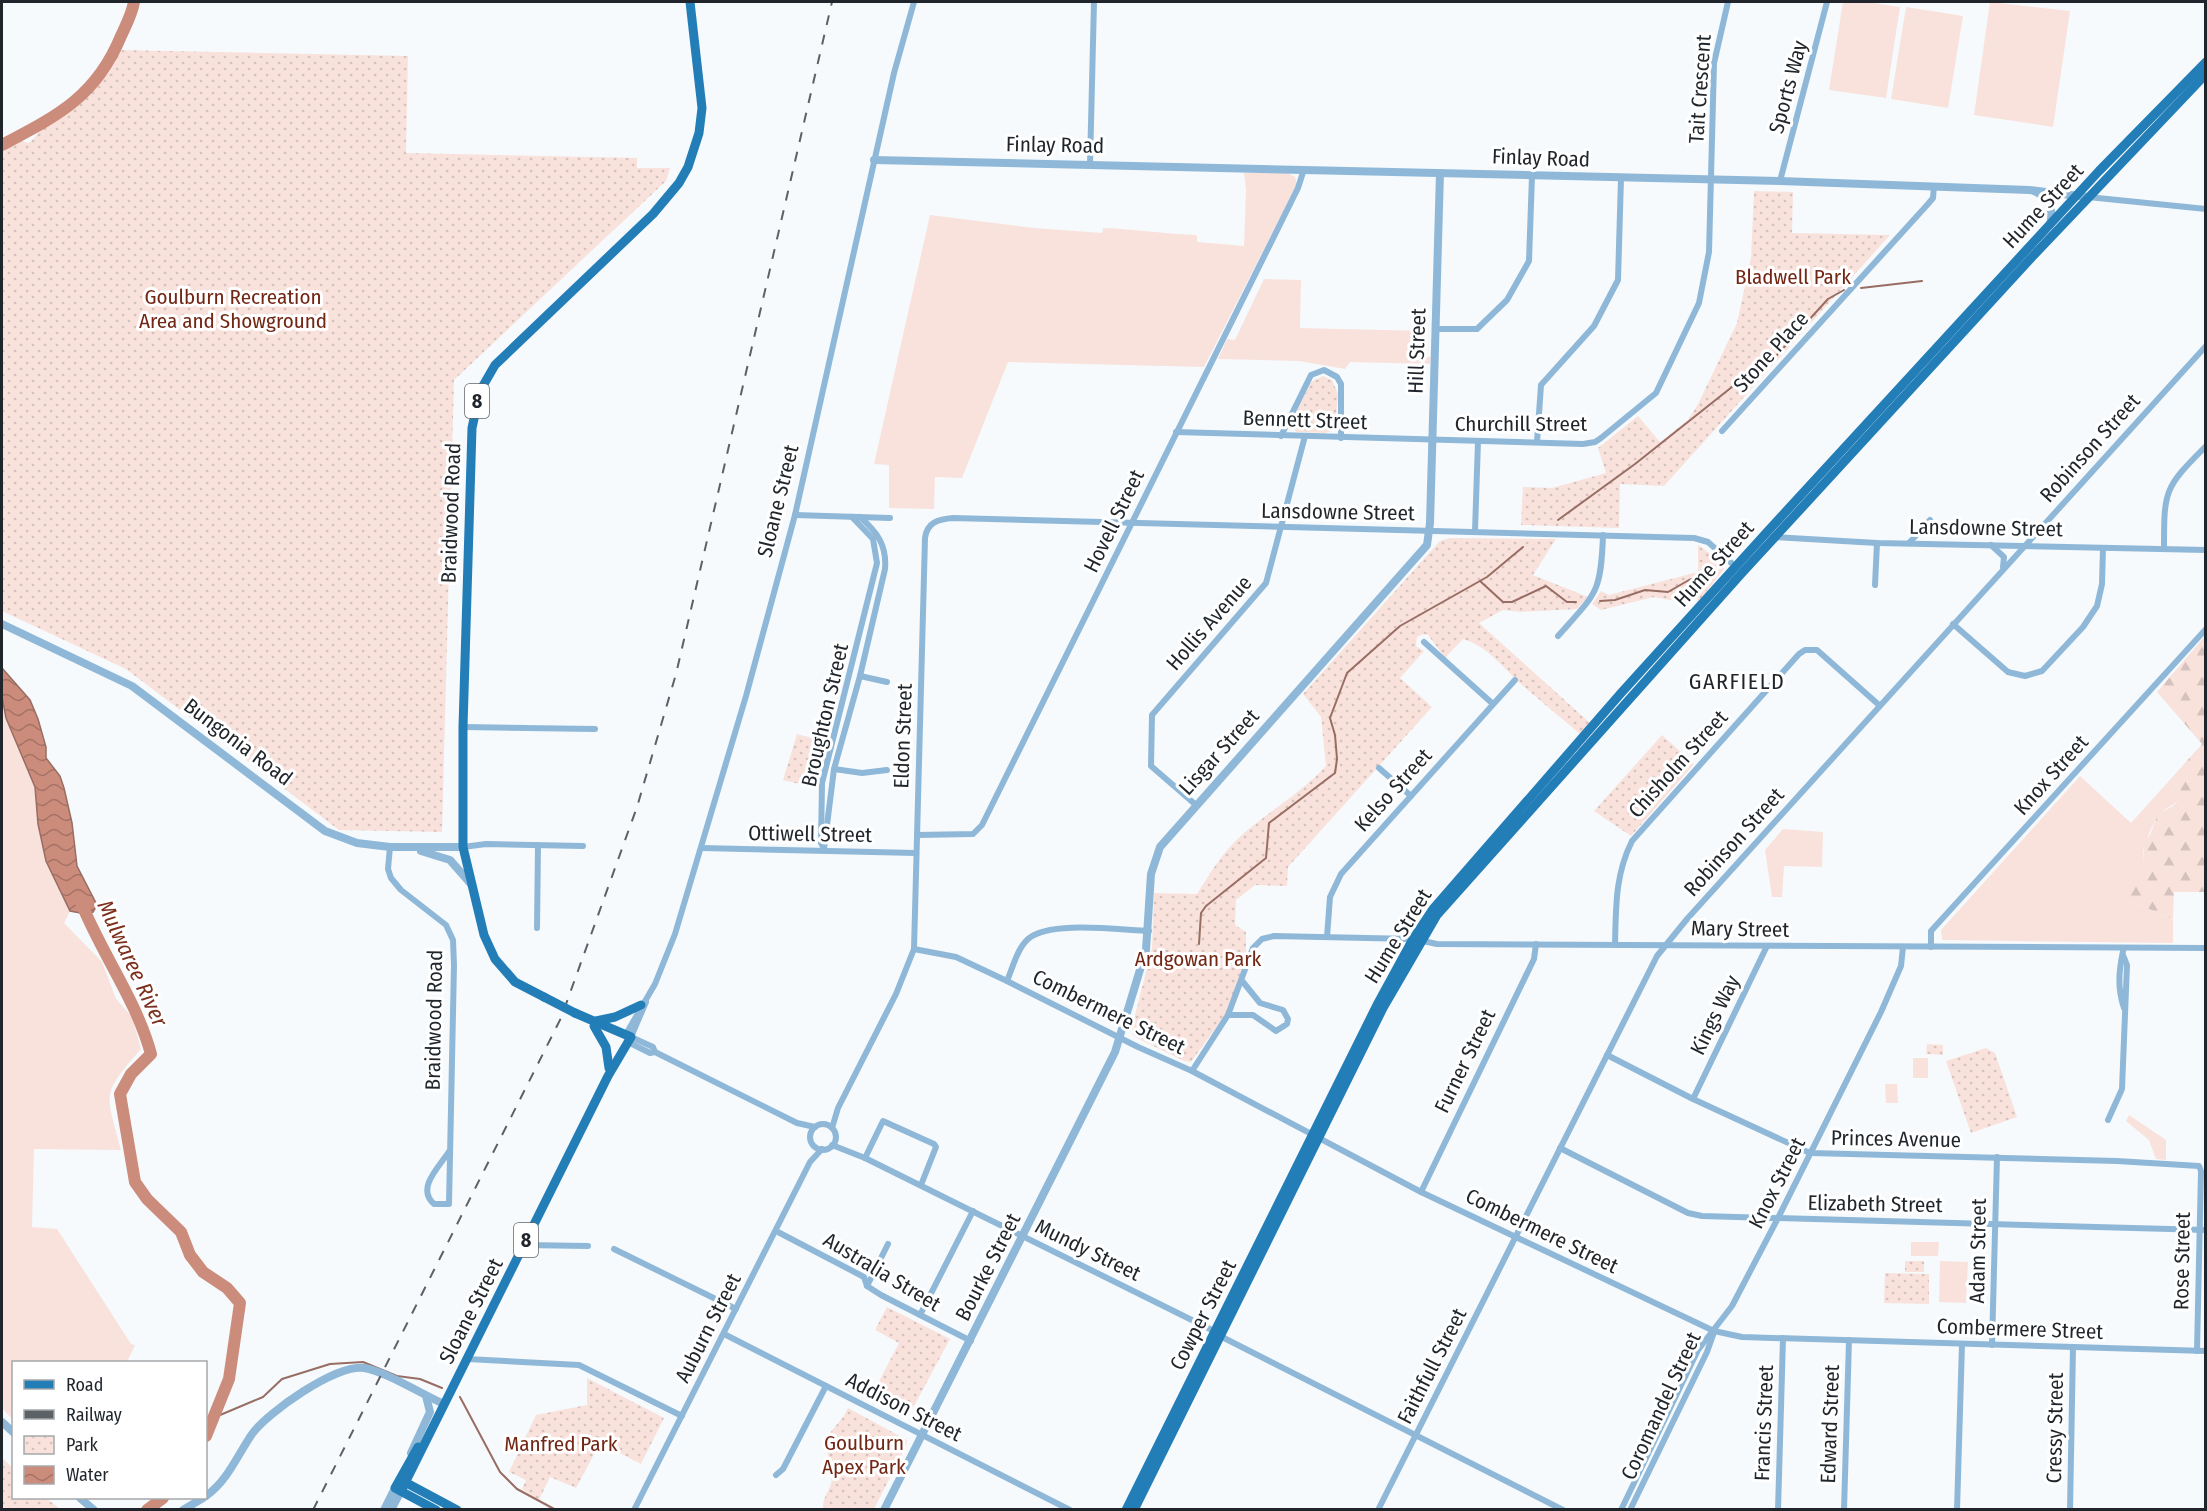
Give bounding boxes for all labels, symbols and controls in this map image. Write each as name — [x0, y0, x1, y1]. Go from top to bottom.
street label: Tait Crescent — [1683, 33, 1717, 144]
street label: Sports Way — [1763, 37, 1813, 136]
street label: Finlay Road — [1006, 131, 1104, 159]
street label: Finlay Road — [1492, 143, 1590, 173]
street label: Hume Street — [1997, 158, 2089, 254]
park label: Bladwell Park — [1735, 264, 1851, 290]
park label: Goulburn Recreation Area and Showground — [139, 284, 327, 334]
street label: Stone Place — [1728, 306, 1814, 398]
street label: Hill Street — [1403, 308, 1431, 394]
road number: 8 — [465, 384, 489, 418]
street label: Robinson Street — [2034, 388, 2146, 508]
street label: Bennett Street — [1242, 405, 1368, 435]
street label: Churchill Street — [1455, 411, 1587, 437]
street label: Braidwood Road — [436, 442, 466, 584]
street label: Sloane Street — [751, 442, 805, 560]
street label: Hovell Street — [1078, 465, 1150, 577]
street label: Lansdowne Street — [1261, 498, 1415, 526]
street label: Lansdowne Street — [1909, 514, 2063, 542]
street label: Hume Street — [1669, 516, 1759, 612]
street label: Hollis Avenue — [1161, 570, 1257, 676]
street label: Broughton Street — [796, 641, 854, 789]
district label: GARFIELD — [1689, 668, 1785, 695]
street label: Eldon Street — [888, 683, 918, 789]
street label: Bungonia Road — [179, 693, 297, 791]
street label: Lisgar Street — [1173, 703, 1265, 801]
street label: Chisholm Street — [1623, 705, 1733, 823]
street label: Knox Street — [2008, 729, 2094, 820]
street label: Kelso Street — [1349, 743, 1437, 837]
street label: Robinson Street — [1678, 782, 1790, 902]
street label: Ottiwell Street — [748, 820, 872, 848]
street label: Hume Street — [1359, 884, 1437, 988]
water label: Mulwaree River — [91, 896, 174, 1032]
street label: Mary Street — [1691, 915, 1790, 943]
park label: Ardgowan Park — [1135, 946, 1262, 972]
street label: Braidwood Road — [420, 949, 448, 1091]
street label: Combermere Street — [1028, 964, 1190, 1060]
street label: Kings Way — [1685, 970, 1746, 1059]
street label: Furner Street — [1429, 1005, 1501, 1117]
street label: Princes Avenue — [1831, 1125, 1961, 1153]
street label: Knox Street — [1743, 1133, 1811, 1233]
street label: Combermere Street — [1461, 1183, 1623, 1279]
street label: Elizabeth Street — [1807, 1190, 1943, 1218]
street label: Adam Street — [1964, 1198, 1992, 1304]
street label: Bourke Street — [950, 1209, 1026, 1325]
street label: Rose Street — [2168, 1212, 2196, 1310]
street label: Mundy Street — [1031, 1213, 1145, 1287]
road number: 8 — [514, 1223, 538, 1257]
street label: Australia Street — [819, 1227, 946, 1317]
street label: Sloane Street — [433, 1254, 509, 1368]
street label: Cowper Street — [1164, 1255, 1242, 1375]
street label: Auburn Street — [669, 1269, 747, 1387]
street label: Faithfull Street — [1392, 1304, 1472, 1428]
street label: Combermere Street — [1936, 1313, 2104, 1345]
street label: Coromandel Street — [1615, 1328, 1707, 1484]
legend — [12, 1361, 207, 1499]
street label: Francis Street — [1749, 1364, 1779, 1482]
street label: Edward Street — [1815, 1364, 1845, 1484]
street label: Addison Street — [842, 1367, 966, 1447]
street label: Cressy Street — [2041, 1372, 2069, 1484]
text: Road — [66, 1374, 103, 1396]
text: Railway — [66, 1404, 122, 1426]
park label: Goulburn Apex Park — [822, 1430, 906, 1480]
park label: Manfred Park — [504, 1431, 618, 1457]
text: Park — [66, 1434, 99, 1456]
text: Water — [66, 1464, 109, 1486]

